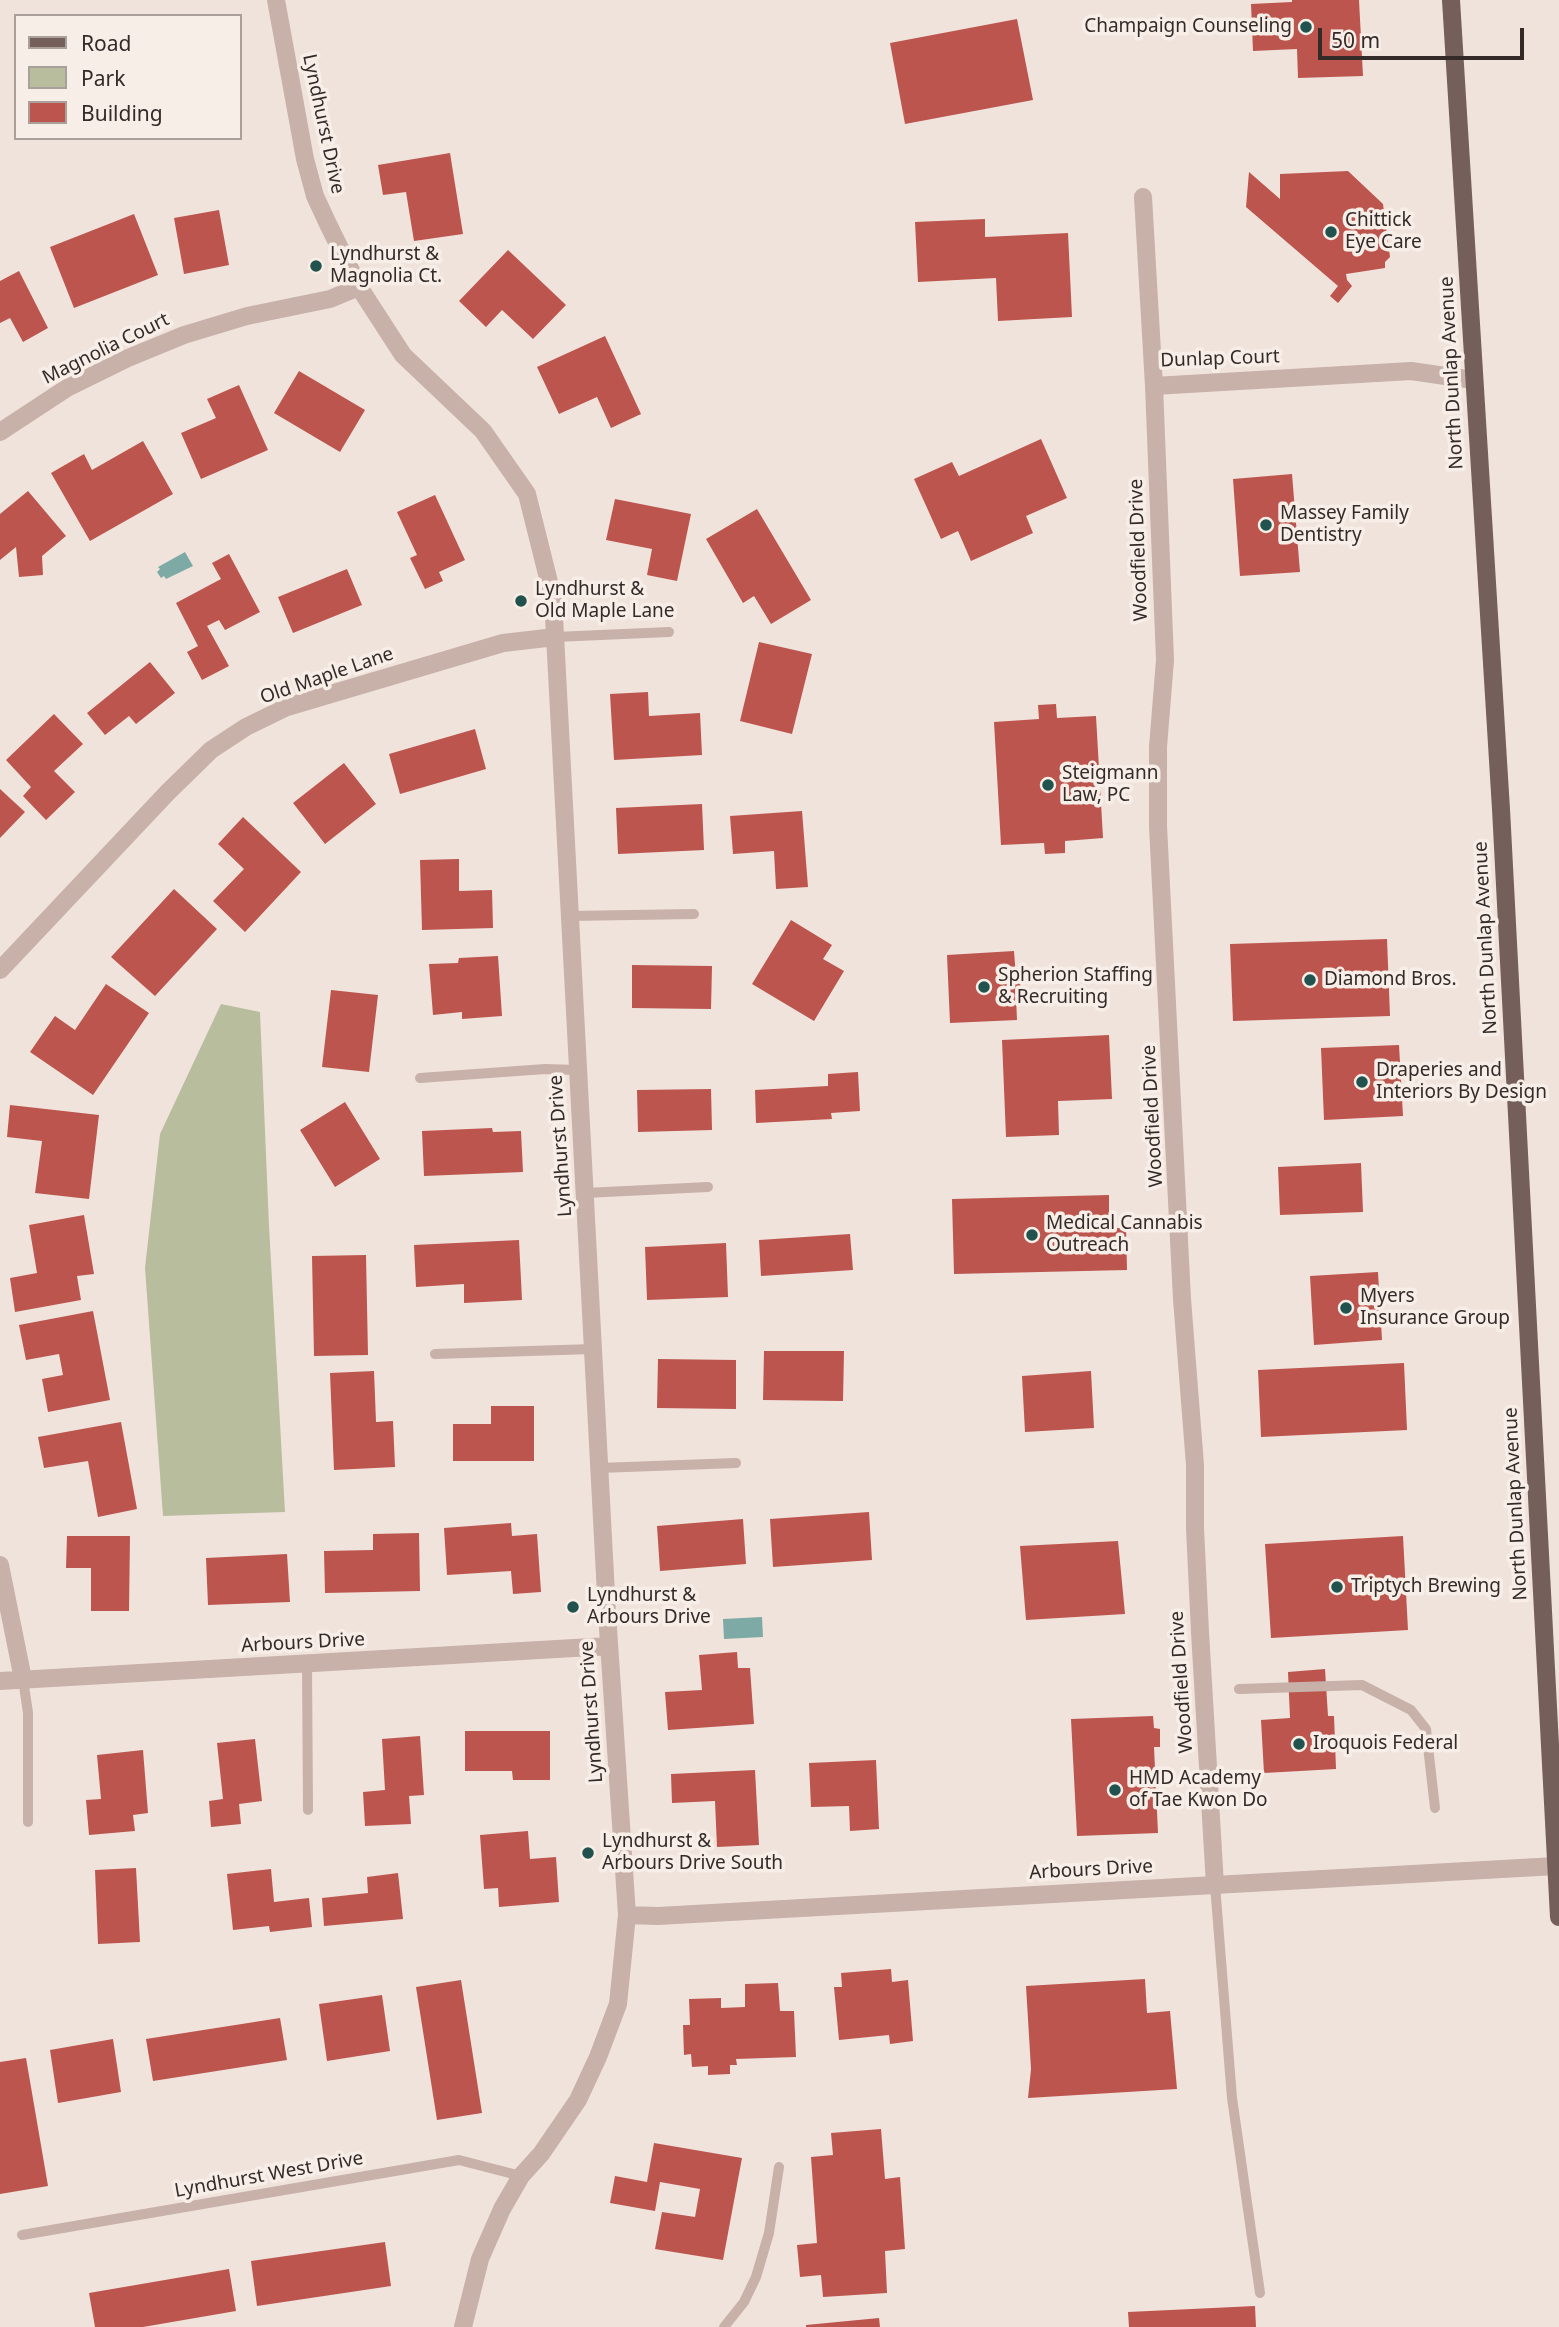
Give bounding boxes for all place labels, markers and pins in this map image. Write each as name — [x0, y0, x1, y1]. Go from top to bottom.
place label: Champaign Counseling — [1084, 16, 1292, 38]
marker: Champaign Counseling — [1298, 19, 1314, 35]
place label: Chittick Eye Care — [1345, 210, 1422, 254]
marker: Chittick Eye Care — [1323, 224, 1339, 240]
place label: Lyndhurst & Magnolia Ct. — [330, 244, 442, 288]
marker: Lyndhurst & Magnolia Ct. — [308, 258, 324, 274]
place label: Massey Family Dentistry — [1280, 503, 1409, 547]
marker: Massey Family Dentistry — [1258, 517, 1274, 533]
place label: Lyndhurst & Old Maple Lane — [535, 579, 675, 623]
marker: Lyndhurst & Old Maple Lane — [513, 593, 529, 609]
place label: Steigmann Law, PC — [1062, 763, 1159, 807]
marker: Steigmann Law, PC — [1040, 777, 1056, 793]
place label: Spherion Staffing & Recruiting — [998, 965, 1153, 1009]
place label: Diamond Bros. — [1324, 969, 1457, 991]
marker: Diamond Bros. — [1302, 972, 1318, 988]
marker: Spherion Staffing & Recruiting — [976, 979, 992, 995]
place label: Draperies and Interiors By Design — [1376, 1060, 1547, 1104]
marker: Draperies and Interiors By Design — [1354, 1074, 1370, 1090]
place label: Medical Cannabis Outreach — [1046, 1213, 1203, 1257]
marker: Medical Cannabis Outreach — [1024, 1227, 1040, 1243]
place label: Myers Insurance Group — [1360, 1286, 1510, 1330]
marker: Myers Insurance Group — [1338, 1300, 1354, 1316]
place label: Triptych Brewing — [1351, 1576, 1501, 1598]
marker: Triptych Brewing — [1329, 1579, 1345, 1595]
place label: Lyndhurst & Arbours Drive — [587, 1585, 711, 1629]
marker: Lyndhurst & Arbours Drive — [565, 1599, 581, 1615]
place label: Iroquois Federal — [1313, 1733, 1458, 1755]
marker: Iroquois Federal — [1291, 1736, 1307, 1752]
place label: HMD Academy of Tae Kwon Do — [1129, 1768, 1268, 1812]
marker: HMD Academy of Tae Kwon Do — [1107, 1782, 1123, 1798]
place label: Lyndhurst & Arbours Drive South — [602, 1831, 783, 1875]
marker: Lyndhurst & Arbours Drive South — [580, 1845, 596, 1861]

